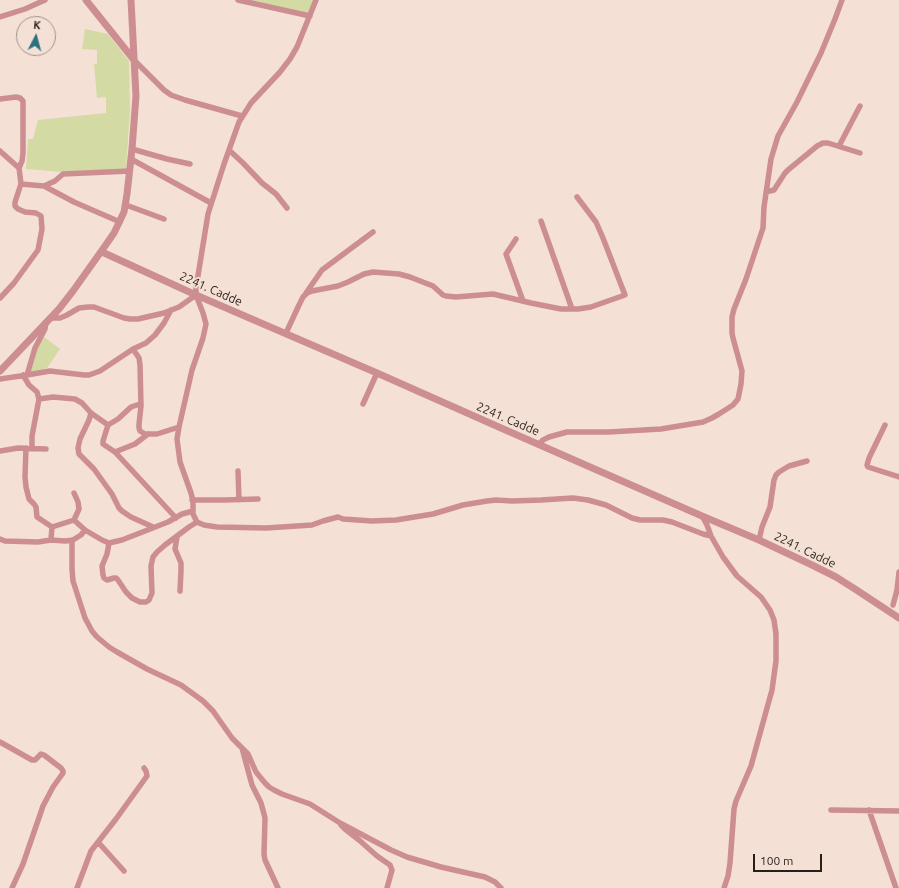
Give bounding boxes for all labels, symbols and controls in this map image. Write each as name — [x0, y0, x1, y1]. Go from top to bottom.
north arrow — [16, 16, 56, 56]
text: K — [33, 19, 41, 31]
street label: 2241. Cadde — [177, 269, 245, 309]
street label: 2241. Cadde — [474, 399, 542, 439]
street label: 2241. Cadde — [772, 529, 838, 571]
scale bar — [755, 846, 824, 872]
text: 100 m — [760, 854, 793, 867]

